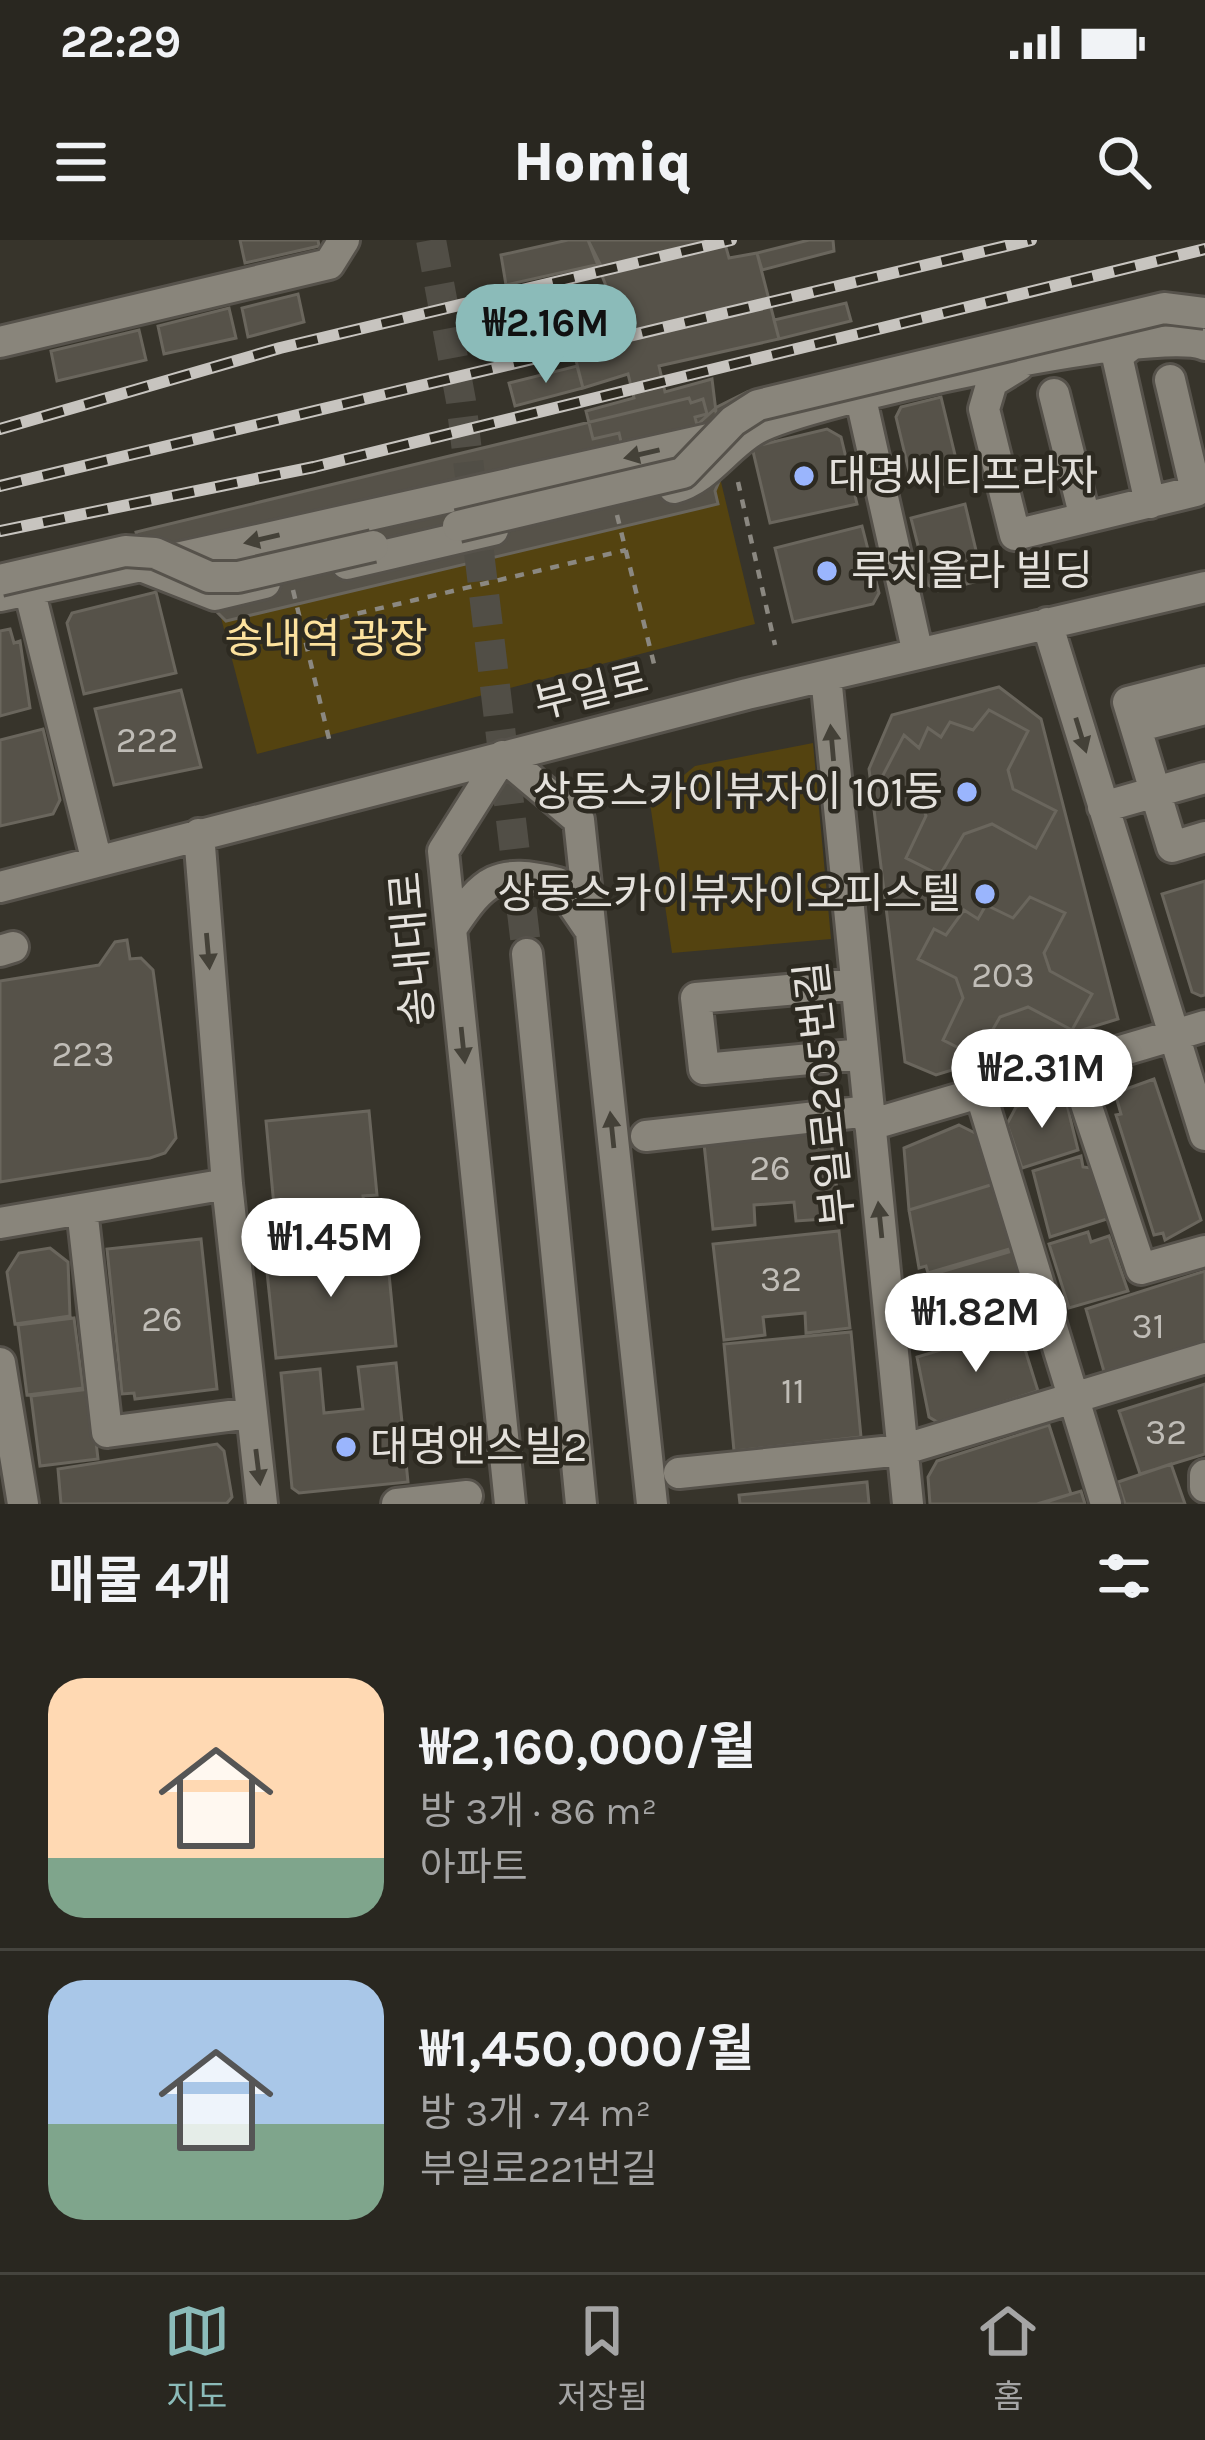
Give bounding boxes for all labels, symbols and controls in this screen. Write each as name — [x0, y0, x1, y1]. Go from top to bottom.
text: 22:29 — [60, 16, 181, 68]
icon: menu — [48, 129, 114, 195]
icon: search — [1091, 129, 1157, 195]
text: Homiq — [514, 130, 691, 194]
pin: ₩2.16M — [448, 284, 644, 386]
text: ₩2.16M — [483, 300, 609, 346]
one-way arrow — [623, 445, 661, 464]
place label: 대명씨티프라자 — [828, 451, 1098, 501]
marker: 대명씨티프라자 — [791, 463, 817, 489]
one-way arrow — [242, 530, 280, 549]
place label: 루치올라 빌딩 — [851, 546, 1093, 596]
marker: 루치올라 빌딩 — [814, 558, 840, 584]
park label: 송내역 광장 — [224, 614, 428, 664]
street label: 부일로 — [529, 653, 653, 729]
one-way arrow — [1073, 717, 1091, 754]
house number: 222 — [116, 719, 178, 761]
one-way arrow — [822, 723, 841, 761]
place label: 상동스카이뷰자이 101동 — [533, 767, 943, 817]
marker: 상동스카이뷰자이 101동 — [954, 779, 980, 805]
place label: 상동스카이뷰자이오피스텔 — [497, 869, 961, 919]
street label: 송내대로 — [380, 870, 444, 1028]
marker: 상동스카이뷰자이오피스텔 — [972, 881, 998, 907]
one-way arrow — [199, 933, 218, 970]
house number: 203 — [971, 954, 1035, 996]
street label: 부일로205번길 — [786, 959, 864, 1229]
one-way arrow — [454, 1027, 473, 1064]
pin: ₩2.31M — [944, 1029, 1140, 1131]
house number: 223 — [52, 1033, 114, 1075]
text: ₩2.31M — [978, 1045, 1106, 1091]
one-way arrow — [602, 1110, 621, 1148]
house number: 26 — [749, 1147, 791, 1189]
pin: ₩1.45M — [233, 1198, 429, 1300]
one-way arrow — [870, 1201, 889, 1238]
text: ₩1.45M — [268, 1214, 394, 1260]
house number: 32 — [760, 1258, 802, 1300]
pin: ₩1.82M — [878, 1273, 1074, 1375]
text: ₩1.82M — [912, 1289, 1040, 1335]
house number: 26 — [141, 1298, 183, 1340]
house number: 31 — [1131, 1305, 1165, 1347]
house number: 11 — [781, 1370, 805, 1412]
house number: 32 — [1145, 1411, 1187, 1453]
place label: 대명앤스빌2 — [370, 1422, 588, 1472]
marker: 대명앤스빌2 — [333, 1434, 359, 1460]
one-way arrow — [248, 1449, 267, 1487]
icon: filters — [1091, 1543, 1157, 1609]
text: 매물 4개 — [48, 1551, 232, 1611]
text: ₩2,160,000/월 — [420, 1717, 756, 1777]
icon: home — [144, 1726, 288, 1870]
text: 방 3개 · 86 m² — [420, 1788, 657, 1834]
text: 아파트 — [420, 1844, 528, 1890]
text: ₩1,450,000/월 — [420, 2019, 754, 2079]
icon: home — [144, 2028, 288, 2172]
text: 방 3개 · 74 m² — [420, 2090, 651, 2136]
text: 부일로221번길 — [420, 2146, 658, 2192]
tab: 지도 — [164, 2298, 230, 2418]
tab: 저장됨 — [557, 2298, 648, 2418]
tab: 홈 — [975, 2298, 1041, 2418]

